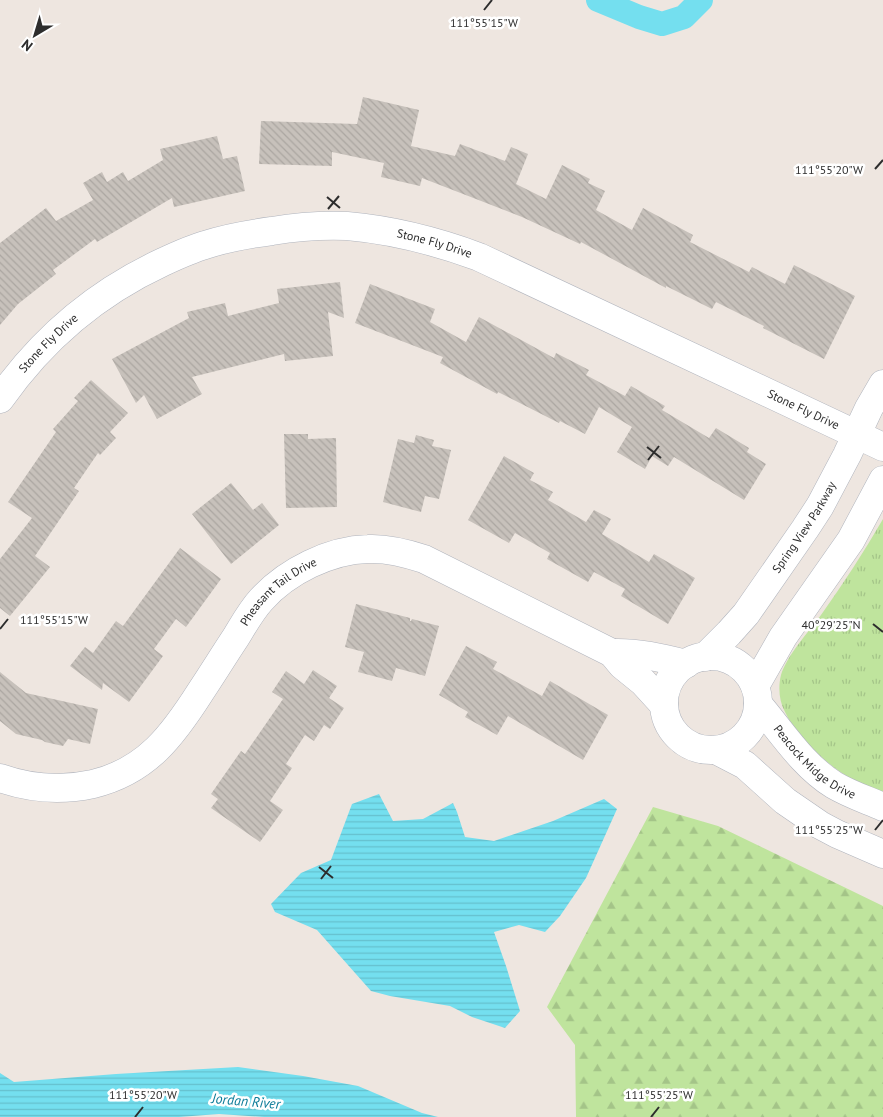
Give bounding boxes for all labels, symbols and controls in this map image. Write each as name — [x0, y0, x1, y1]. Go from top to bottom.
north arrow — [10, 10, 60, 60]
text: 111°55'15"W — [450, 15, 518, 30]
text: N — [18, 35, 36, 55]
text: 111°55'20"W — [795, 162, 863, 177]
street label: Stone Fly Drive — [396, 225, 474, 261]
street label: Stone Fly Drive — [15, 310, 81, 376]
street label: Stone Fly Drive — [765, 386, 842, 432]
street label: Spring View Parkway — [769, 478, 839, 576]
street label: Pheasant Tail Drive — [237, 554, 319, 628]
text: 111°55'15"W — [20, 612, 88, 627]
text: 40°29'25"N — [801, 617, 861, 632]
street label: Peacock Midge Drive — [771, 722, 858, 802]
text: 111°55'25"W — [795, 822, 863, 837]
text: 111°55'20"W — [109, 1087, 177, 1102]
text: 111°55'25"W — [625, 1087, 693, 1102]
water label: Jordan River — [210, 1089, 282, 1113]

